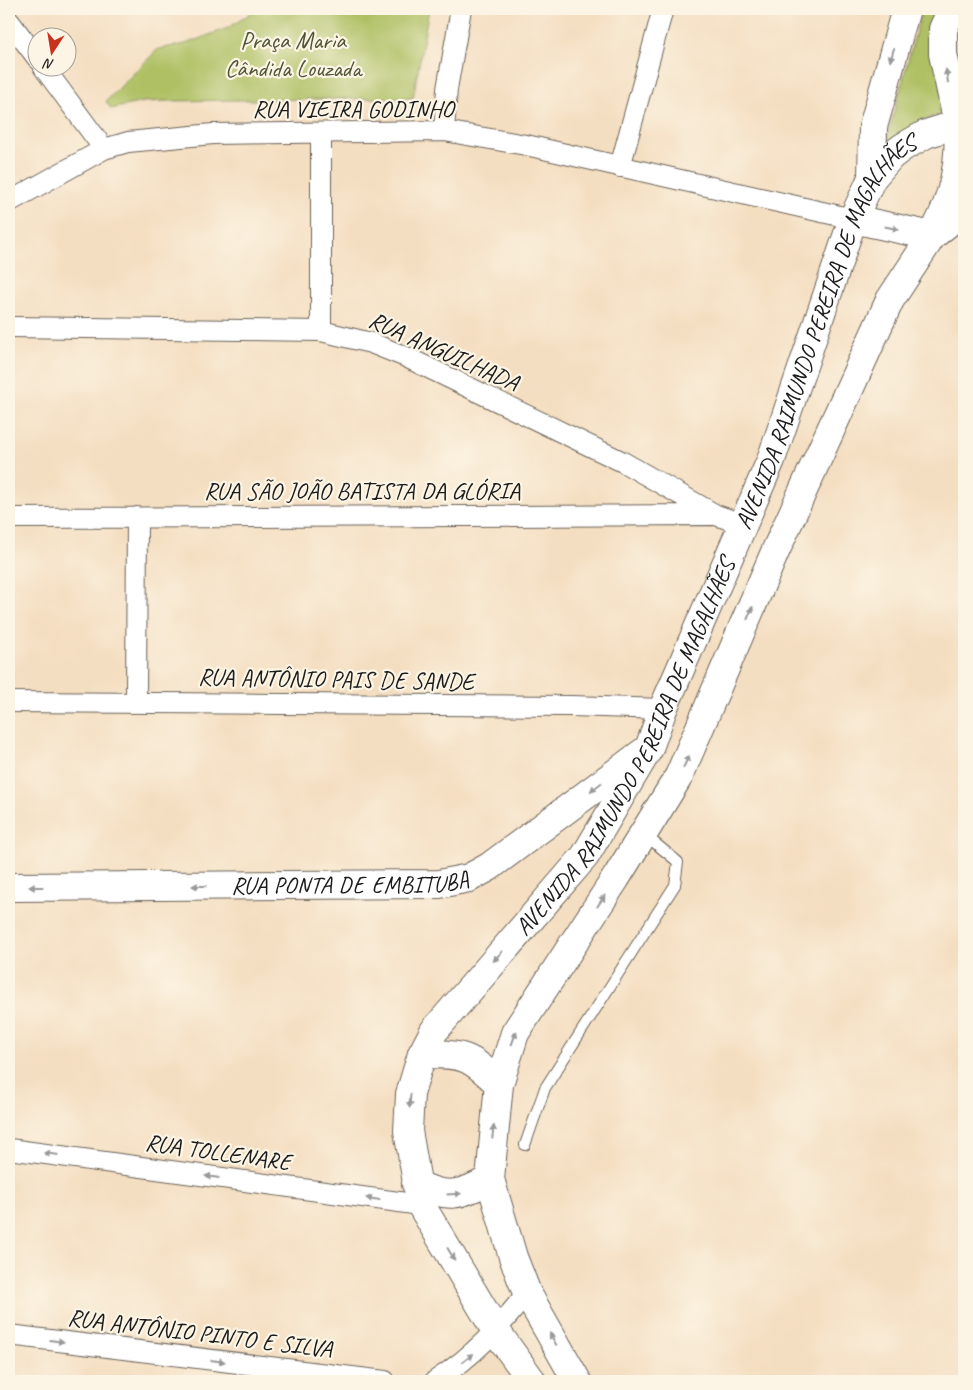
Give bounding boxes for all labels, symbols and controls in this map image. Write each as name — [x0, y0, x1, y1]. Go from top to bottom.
park label: Praça Maria Cândida Louzada — [225, 25, 363, 83]
north arrow — [28, 28, 78, 78]
one-way arrow — [888, 48, 896, 63]
text: N — [41, 55, 55, 73]
one-way arrow — [942, 68, 950, 84]
street label: RUA VIEIRA GODINHO — [253, 94, 457, 124]
street label: AVENIDA RAIMUNDO PEREIRA DE MAGALHÃES — [728, 126, 925, 533]
one-way arrow — [885, 225, 901, 233]
street label: RUA ANGUILHADA — [364, 305, 525, 398]
street label: RUA SÃO JOÃO BATISTA DA GLÓRIA — [204, 476, 521, 506]
street label: AVENIDA RAIMUNDO PEREIRA DE MAGALHÃES — [508, 550, 743, 942]
one-way arrow — [746, 606, 754, 620]
street label: RUA ANTÔNIO PAIS DE SANDE — [198, 662, 477, 696]
one-way arrow — [682, 755, 690, 769]
one-way arrow — [590, 782, 603, 793]
street label: RUA PONTA DE EMBITUBA — [231, 863, 472, 900]
one-way arrow — [190, 882, 206, 890]
one-way arrow — [28, 883, 44, 891]
one-way arrow — [596, 894, 606, 908]
one-way arrow — [492, 950, 504, 962]
one-way arrow — [510, 1030, 518, 1045]
one-way arrow — [406, 1093, 414, 1109]
one-way arrow — [489, 1123, 497, 1139]
street label: RUA TOLLENARE — [143, 1127, 295, 1177]
one-way arrow — [43, 1150, 59, 1158]
one-way arrow — [204, 1172, 220, 1180]
one-way arrow — [446, 1189, 462, 1197]
one-way arrow — [365, 1194, 381, 1202]
one-way arrow — [446, 1248, 455, 1261]
street label: RUA ANTÔNIO PINTO E SILVA — [66, 1302, 335, 1364]
one-way arrow — [548, 1332, 557, 1345]
one-way arrow — [49, 1337, 65, 1345]
one-way arrow — [461, 1353, 474, 1364]
one-way arrow — [211, 1357, 227, 1365]

